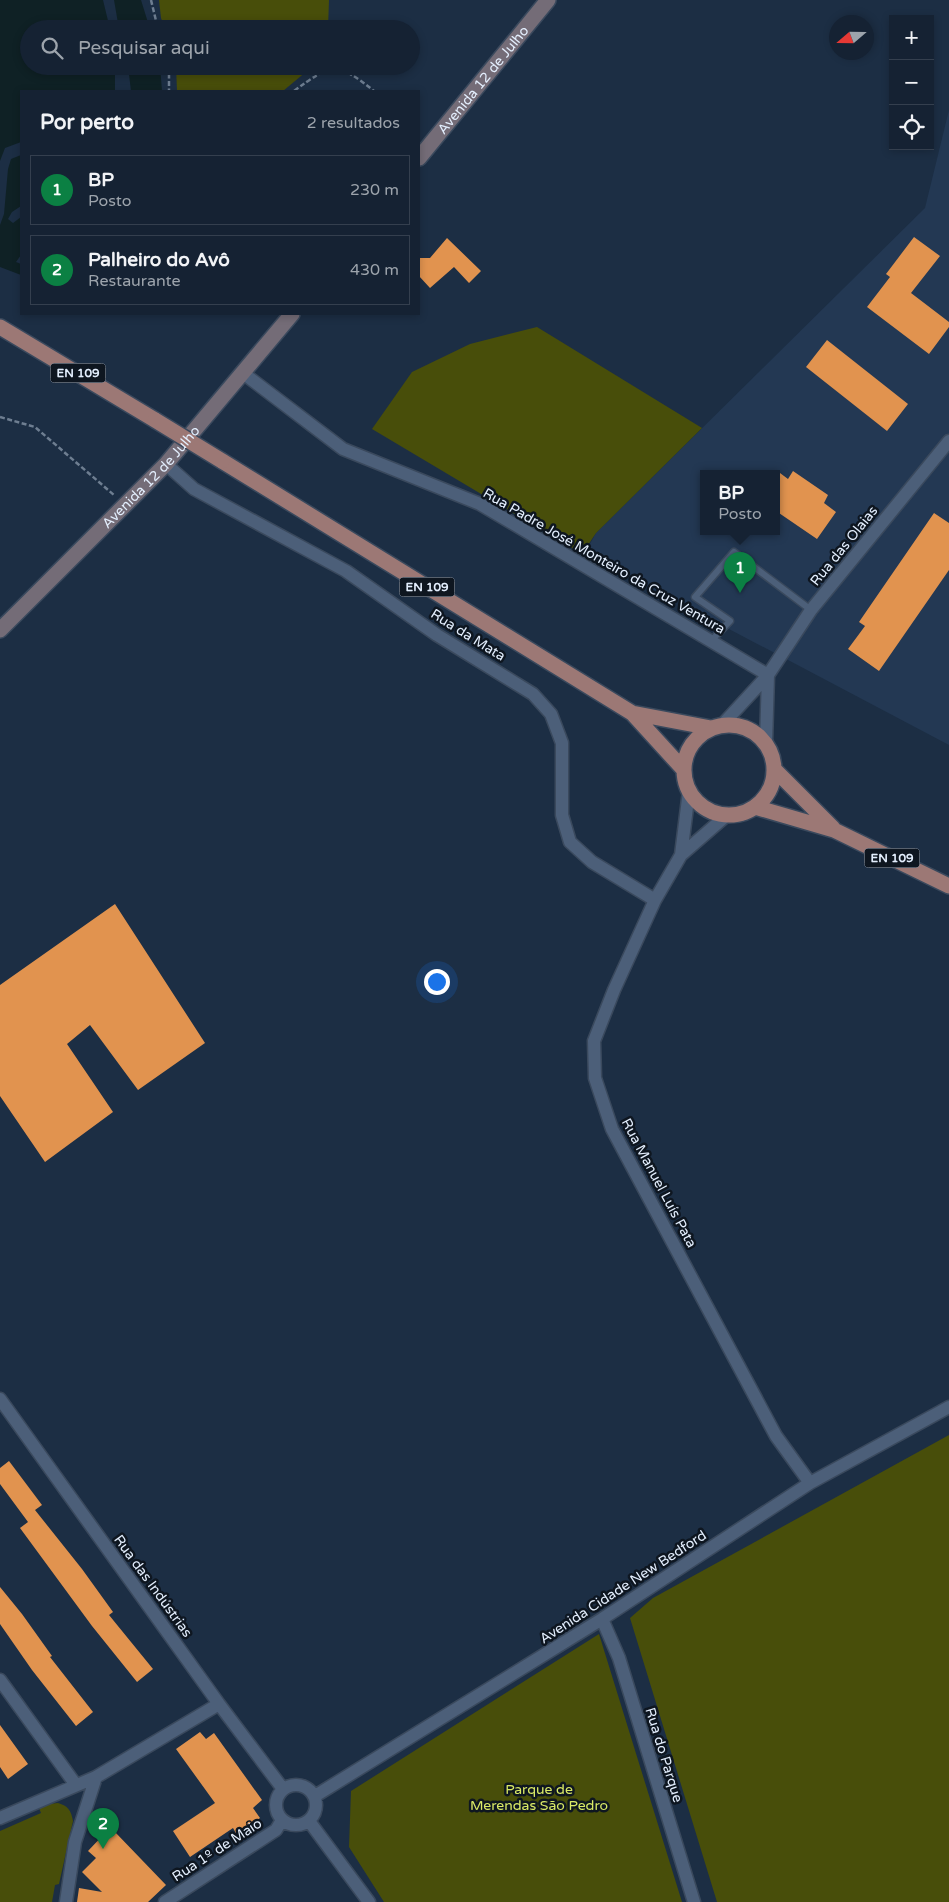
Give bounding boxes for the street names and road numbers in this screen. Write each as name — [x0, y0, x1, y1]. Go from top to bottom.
street label: Avenida 12 de Julho — [434, 22, 532, 137]
road number: EN 109 — [50, 363, 106, 382]
street label: Avenida 12 de Julho — [98, 422, 203, 532]
street label: Rua Padre José Monteiro da Cruz Ventura — [480, 484, 728, 638]
street label: Rua das Olaias — [807, 502, 882, 589]
road number: EN 109 — [400, 578, 454, 596]
street label: Rua da Mata — [428, 605, 508, 665]
road number: EN 109 — [864, 848, 920, 868]
street label: Rua Manuel Luís Pata — [618, 1116, 700, 1250]
street label: Avenida Cidade New Bedford — [536, 1527, 710, 1647]
street label: Rua das Indústrias — [110, 1532, 196, 1641]
street label: Rua do Parque — [641, 1705, 687, 1805]
street label: Rua 1º de Maio — [169, 1815, 265, 1885]

